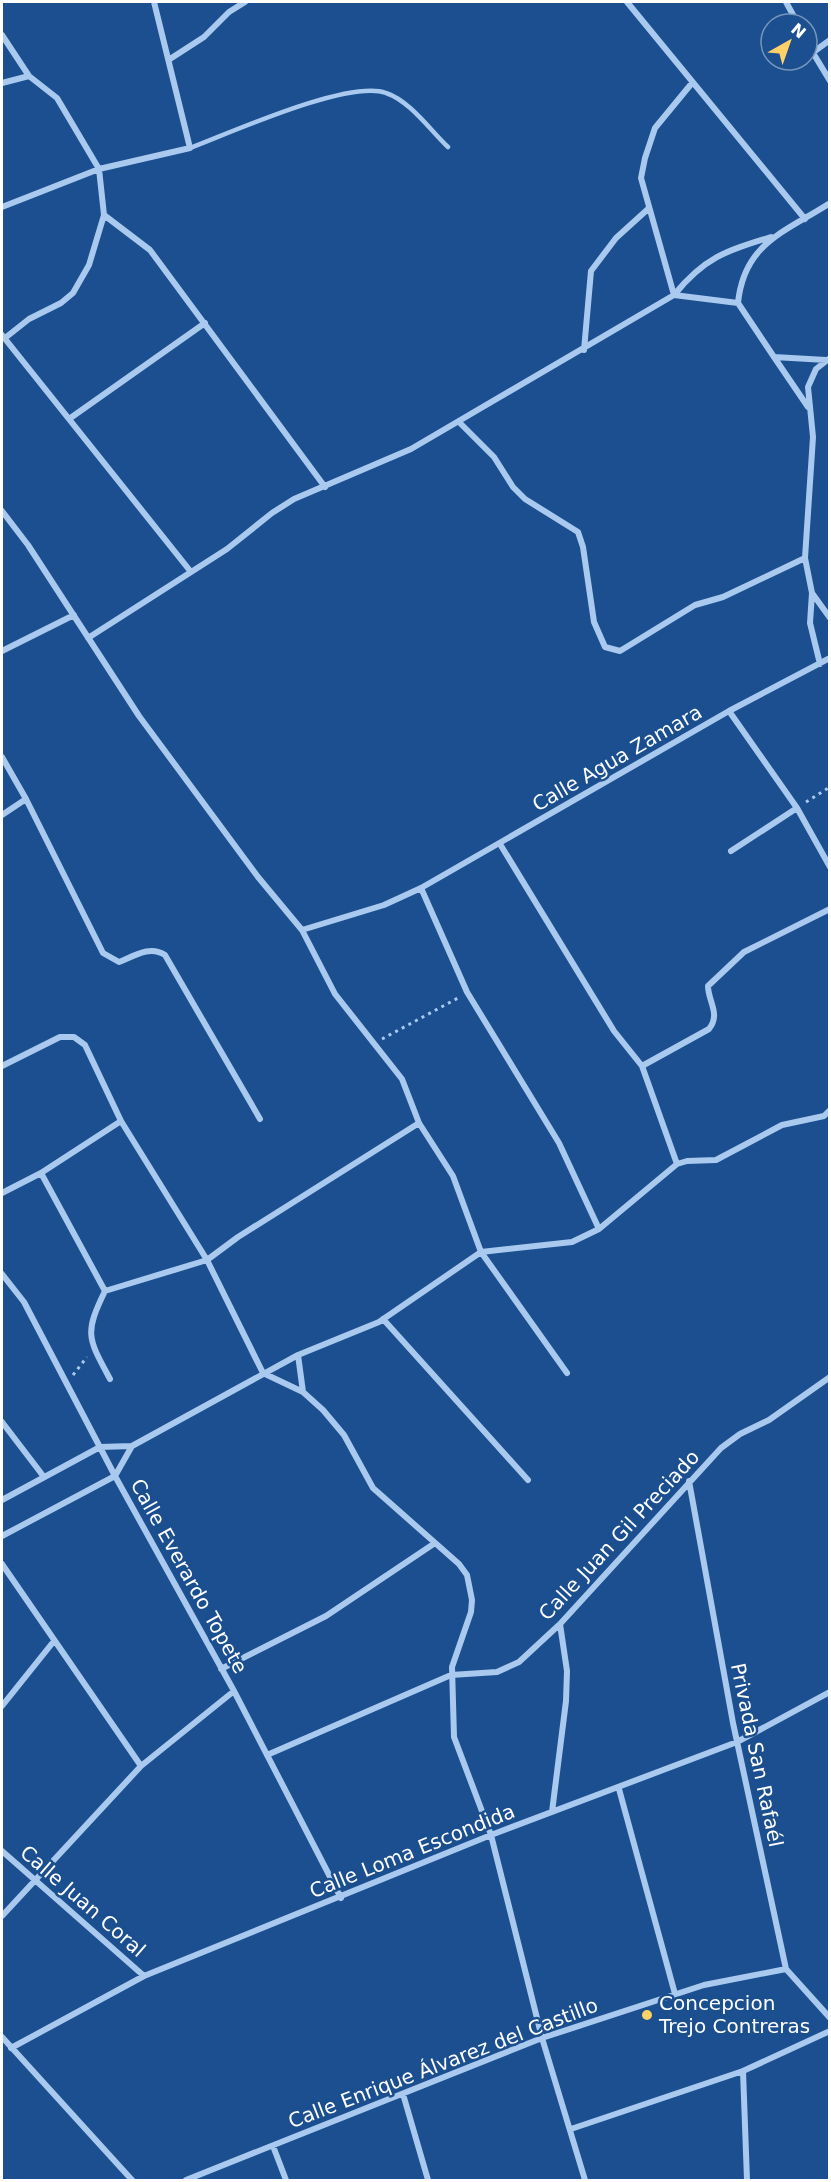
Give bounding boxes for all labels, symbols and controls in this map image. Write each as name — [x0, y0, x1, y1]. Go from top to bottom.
north arrow — [759, 12, 819, 72]
text: N — [787, 19, 810, 42]
street label: Calle Agua Zamara — [528, 700, 706, 816]
street label: Calle Juan Gil Preciado — [534, 1445, 704, 1625]
street label: Calle Everardo Topete — [126, 1475, 252, 1677]
street label: Privada San Rafaél — [726, 1661, 788, 1849]
street label: Calle Loma Escondida — [306, 1799, 518, 1903]
street label: Calle Juan Coral — [15, 1840, 151, 1962]
place label: Concepcion Trejo Contreras — [658, 1991, 810, 2038]
street label: Calle Enrique Álvarez del Castillo — [285, 1993, 601, 2133]
marker: Concepcion Trejo Contreras — [640, 2008, 654, 2022]

